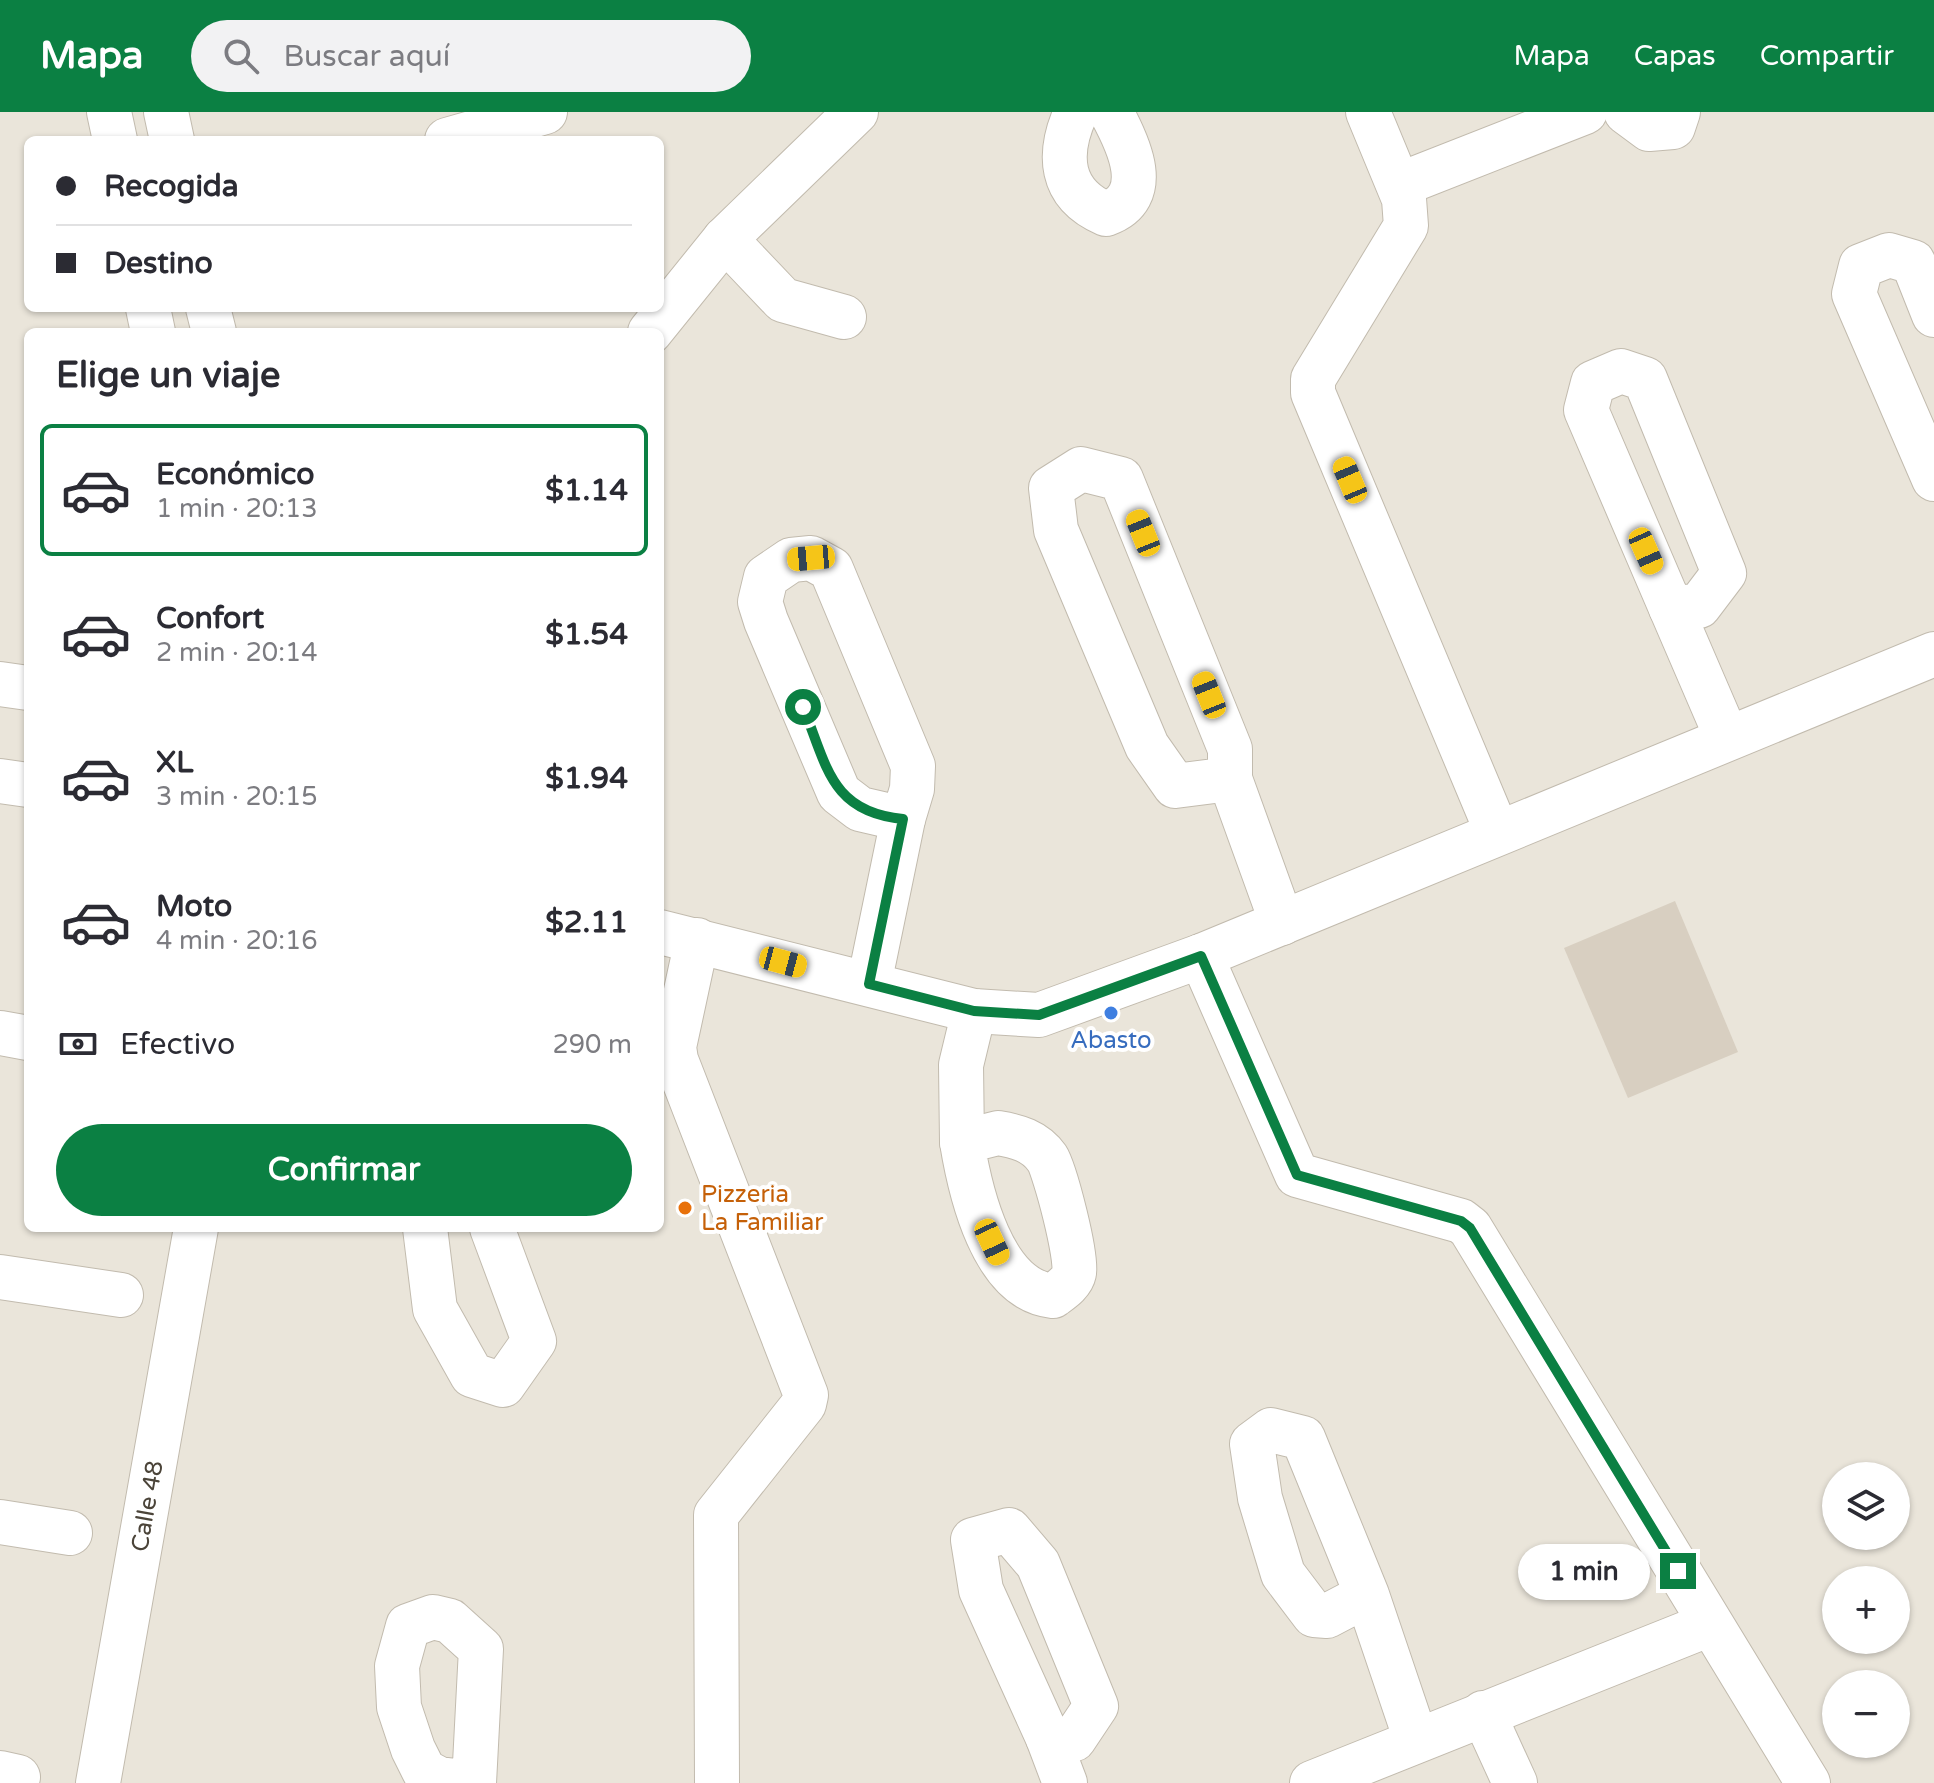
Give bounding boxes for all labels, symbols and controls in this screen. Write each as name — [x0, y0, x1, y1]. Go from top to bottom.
search box — [191, 20, 751, 92]
text: Mapa — [40, 33, 143, 79]
icon: search — [219, 34, 263, 78]
text: Buscar aquí — [283, 38, 450, 75]
text: Mapa — [1513, 39, 1590, 73]
text: Capas — [1634, 39, 1716, 73]
text: Compartir — [1760, 39, 1894, 73]
text: Recogida — [104, 168, 239, 205]
text: Destino — [104, 245, 213, 282]
text: Elige un viaje — [56, 354, 280, 397]
car — [1330, 453, 1370, 507]
icon: car — [60, 454, 132, 526]
text: Económico — [156, 456, 314, 493]
text: $1.14 — [545, 472, 628, 509]
text: 1 min · 20:13 — [156, 493, 318, 524]
car — [1123, 506, 1163, 560]
car — [1625, 524, 1667, 578]
car — [786, 544, 836, 572]
icon: car — [60, 598, 132, 670]
text: Confort — [156, 600, 264, 637]
text: $1.54 — [545, 616, 628, 653]
text: 2 min · 20:14 — [156, 637, 318, 668]
car — [1189, 668, 1229, 722]
route start — [785, 689, 821, 725]
icon: car — [60, 742, 132, 814]
text: XL — [156, 744, 193, 781]
text: $1.94 — [545, 760, 628, 797]
text: 3 min · 20:15 — [156, 781, 318, 812]
icon: car — [60, 886, 132, 958]
text: Moto — [156, 888, 232, 925]
text: $2.11 — [545, 904, 628, 941]
text: 4 min · 20:16 — [156, 925, 318, 956]
car — [757, 944, 809, 980]
marker: Abasto — [1102, 1004, 1120, 1022]
icon: cash — [56, 1022, 100, 1066]
text: Efectivo — [120, 1026, 235, 1063]
place label: Abasto — [1070, 1026, 1152, 1055]
text: 290 m — [552, 1029, 632, 1060]
button: Confirmar — [56, 1124, 632, 1216]
place label: Pizzeria La Familiar — [701, 1180, 824, 1237]
marker: Pizzeria La Familiar — [676, 1199, 694, 1217]
car — [971, 1215, 1013, 1269]
street label: Calle 48 — [125, 1458, 170, 1554]
map controls — [1822, 1462, 1910, 1758]
button: layers — [1822, 1462, 1910, 1550]
callout: 1 min — [1518, 1543, 1650, 1599]
route end — [1660, 1553, 1696, 1589]
text: 1 min — [1549, 1556, 1619, 1587]
button: + — [1822, 1566, 1910, 1654]
button: − — [1822, 1670, 1910, 1758]

